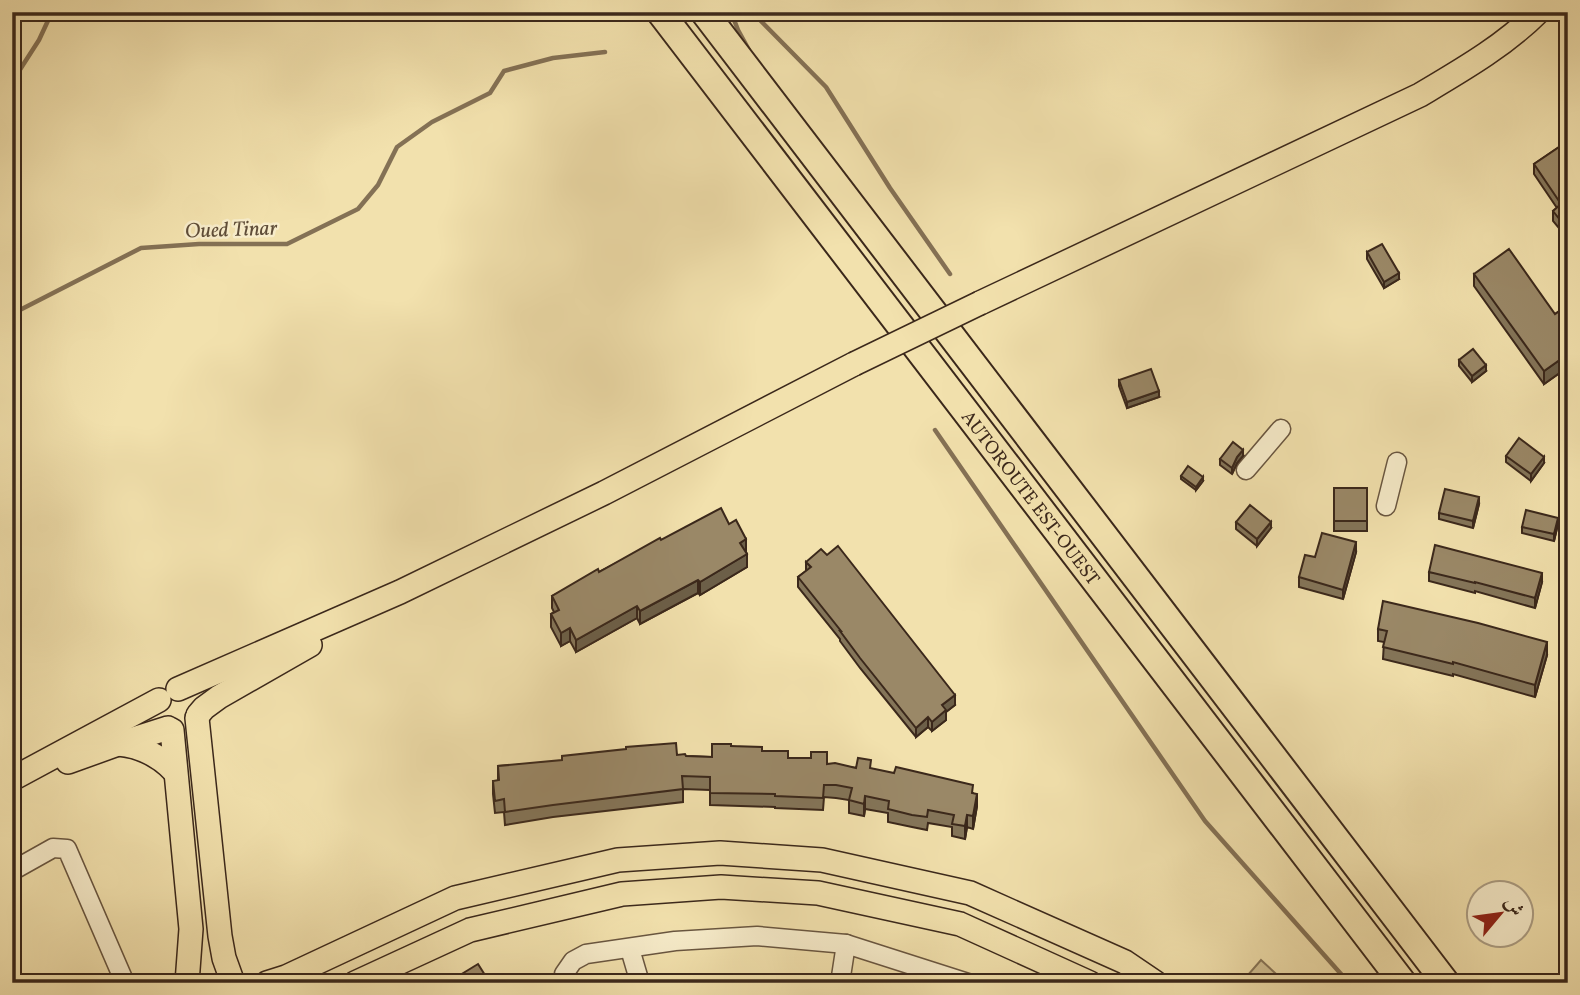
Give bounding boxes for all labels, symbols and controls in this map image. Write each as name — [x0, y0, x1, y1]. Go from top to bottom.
water label: Oued Tinar — [184, 214, 278, 247]
street label: AUTOROUTE EST-OUEST — [954, 406, 1105, 591]
north arrow — [1464, 880, 1534, 950]
text: ش — [1497, 892, 1529, 921]

